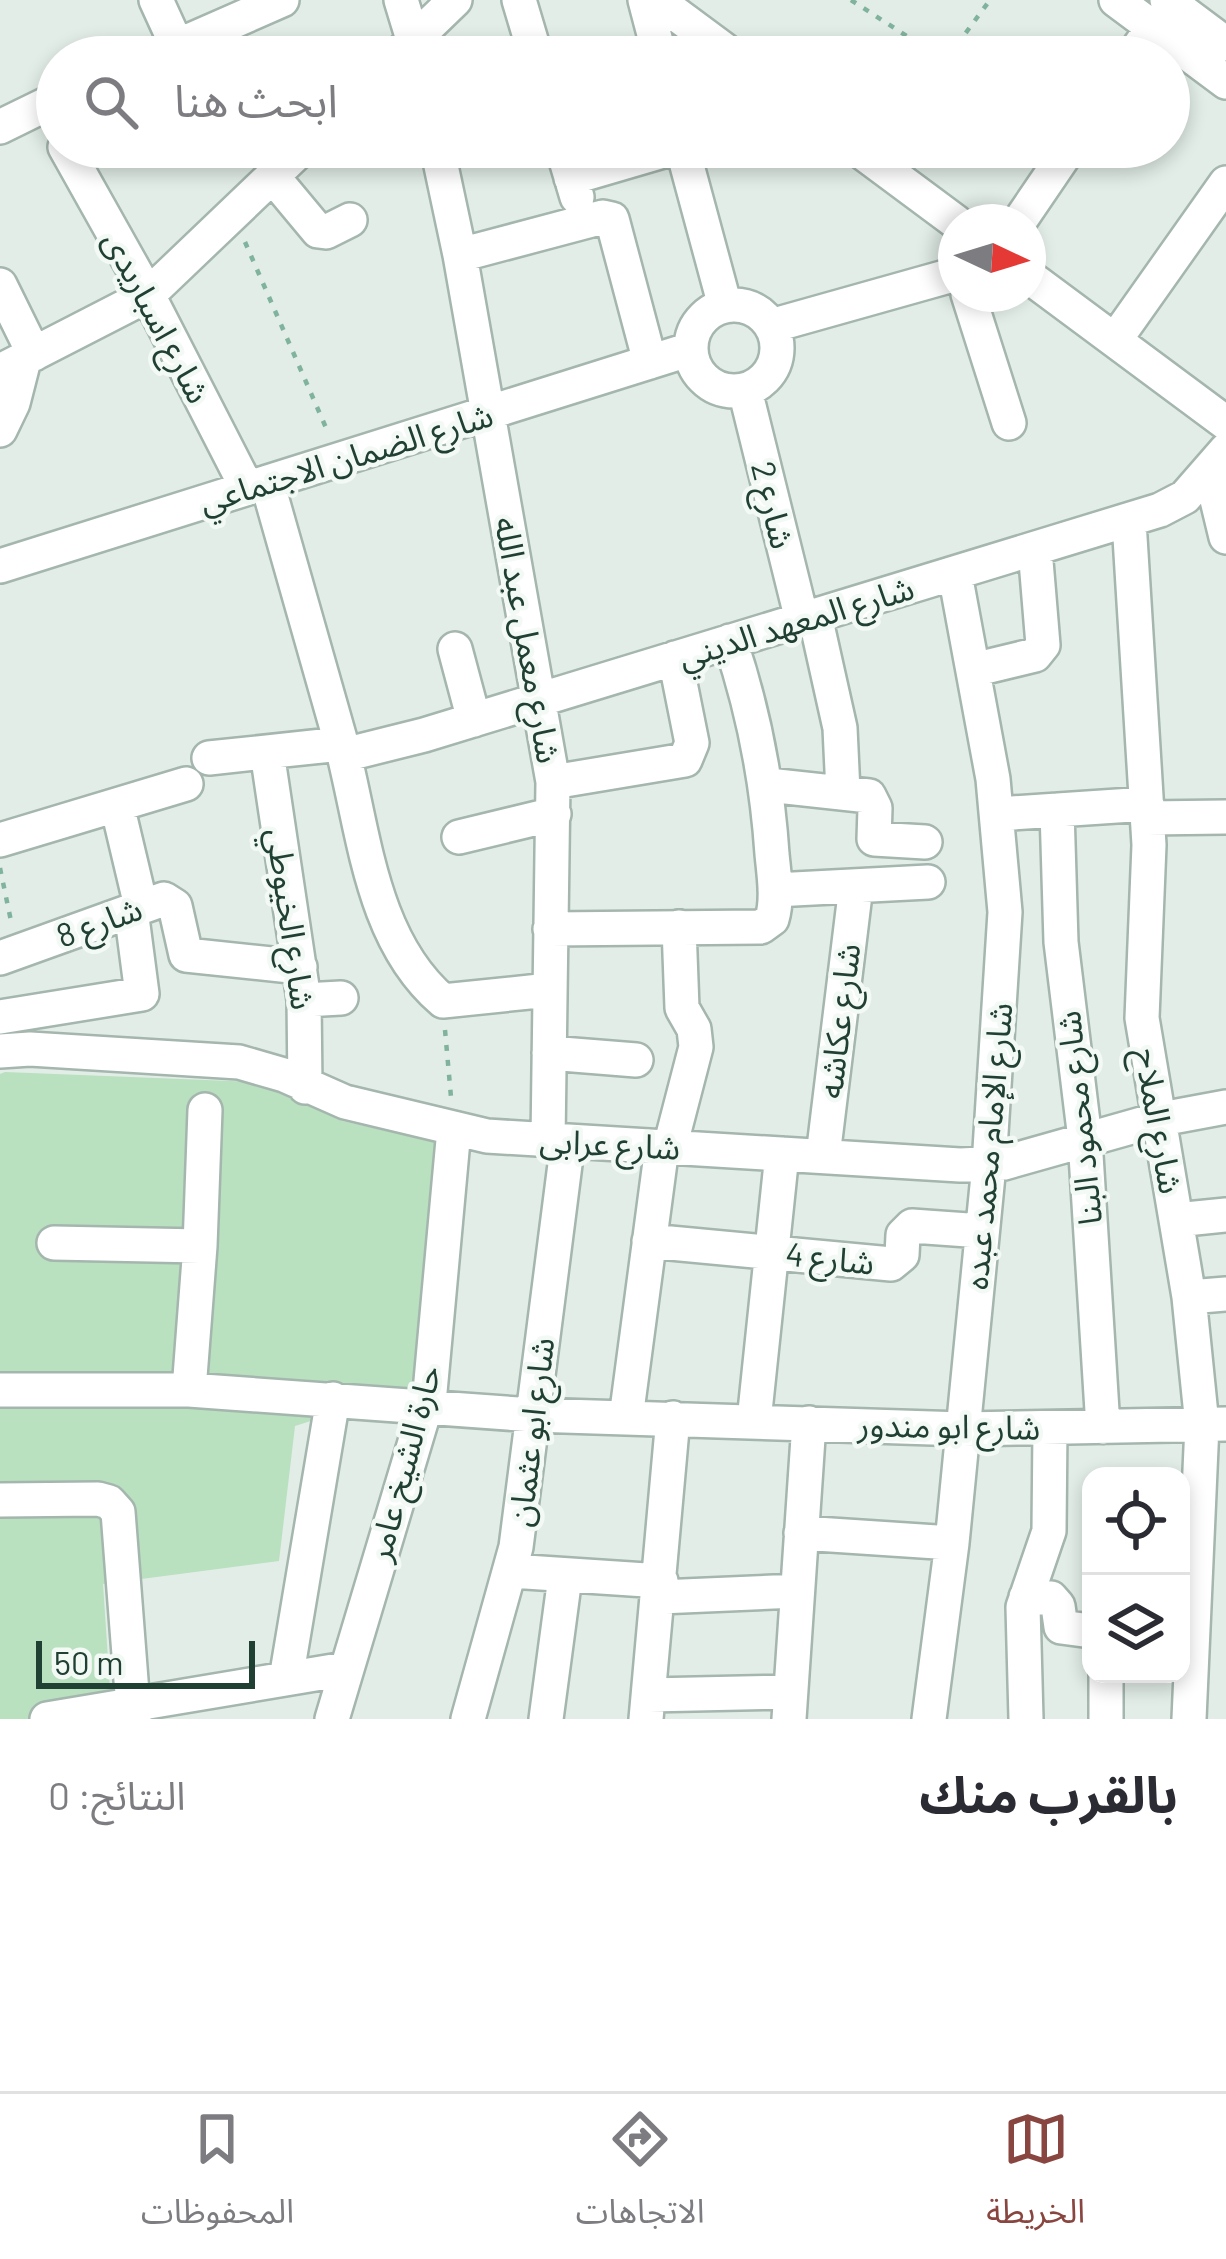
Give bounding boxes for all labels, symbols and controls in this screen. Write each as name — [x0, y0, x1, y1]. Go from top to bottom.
search box — [36, 36, 1190, 168]
icon: search — [78, 69, 144, 135]
text: ابحث هنا — [174, 72, 338, 126]
north arrow — [938, 204, 1046, 312]
street label: شارع اسباريدى — [91, 224, 220, 412]
street label: شارع الضمان الاجتماعي — [194, 393, 499, 527]
street label: شارع 2 — [738, 457, 804, 554]
street label: شارع معمل عبد الله — [482, 513, 570, 767]
street label: شارع المعهد الديني — [673, 566, 920, 682]
street label: شارع الخيوطي — [253, 826, 325, 1013]
street label: شارع 8 — [50, 887, 149, 961]
street label: شارع عكاشه — [809, 941, 873, 1101]
street label: شارع الإمام محمد عبده — [955, 1001, 1025, 1292]
street label: شارع محمود البنا — [1047, 1009, 1115, 1227]
street label: شارع الملاح — [1122, 1045, 1192, 1198]
street label: شارع عرابى — [538, 1119, 681, 1173]
street label: شارع 4 — [783, 1232, 877, 1288]
street label: شارع ابو عثمان — [499, 1335, 567, 1529]
street label: حارة الشيخ عامر — [357, 1360, 454, 1568]
street label: شارع ابو مندور — [856, 1403, 1041, 1453]
map controls — [1082, 1467, 1190, 1683]
button: locate — [1082, 1467, 1190, 1575]
button: layers — [1082, 1575, 1190, 1683]
scale bar — [36, 1635, 255, 1688]
text: 50 m — [54, 1642, 124, 1682]
text: بالقرب منك — [919, 1762, 1178, 1823]
text: النتائج: 0 — [48, 1771, 186, 1818]
tab: المحفوظات — [141, 2106, 294, 2247]
tab: الاتجاهات — [576, 2106, 705, 2247]
tab: الخريطة — [986, 2106, 1085, 2247]

